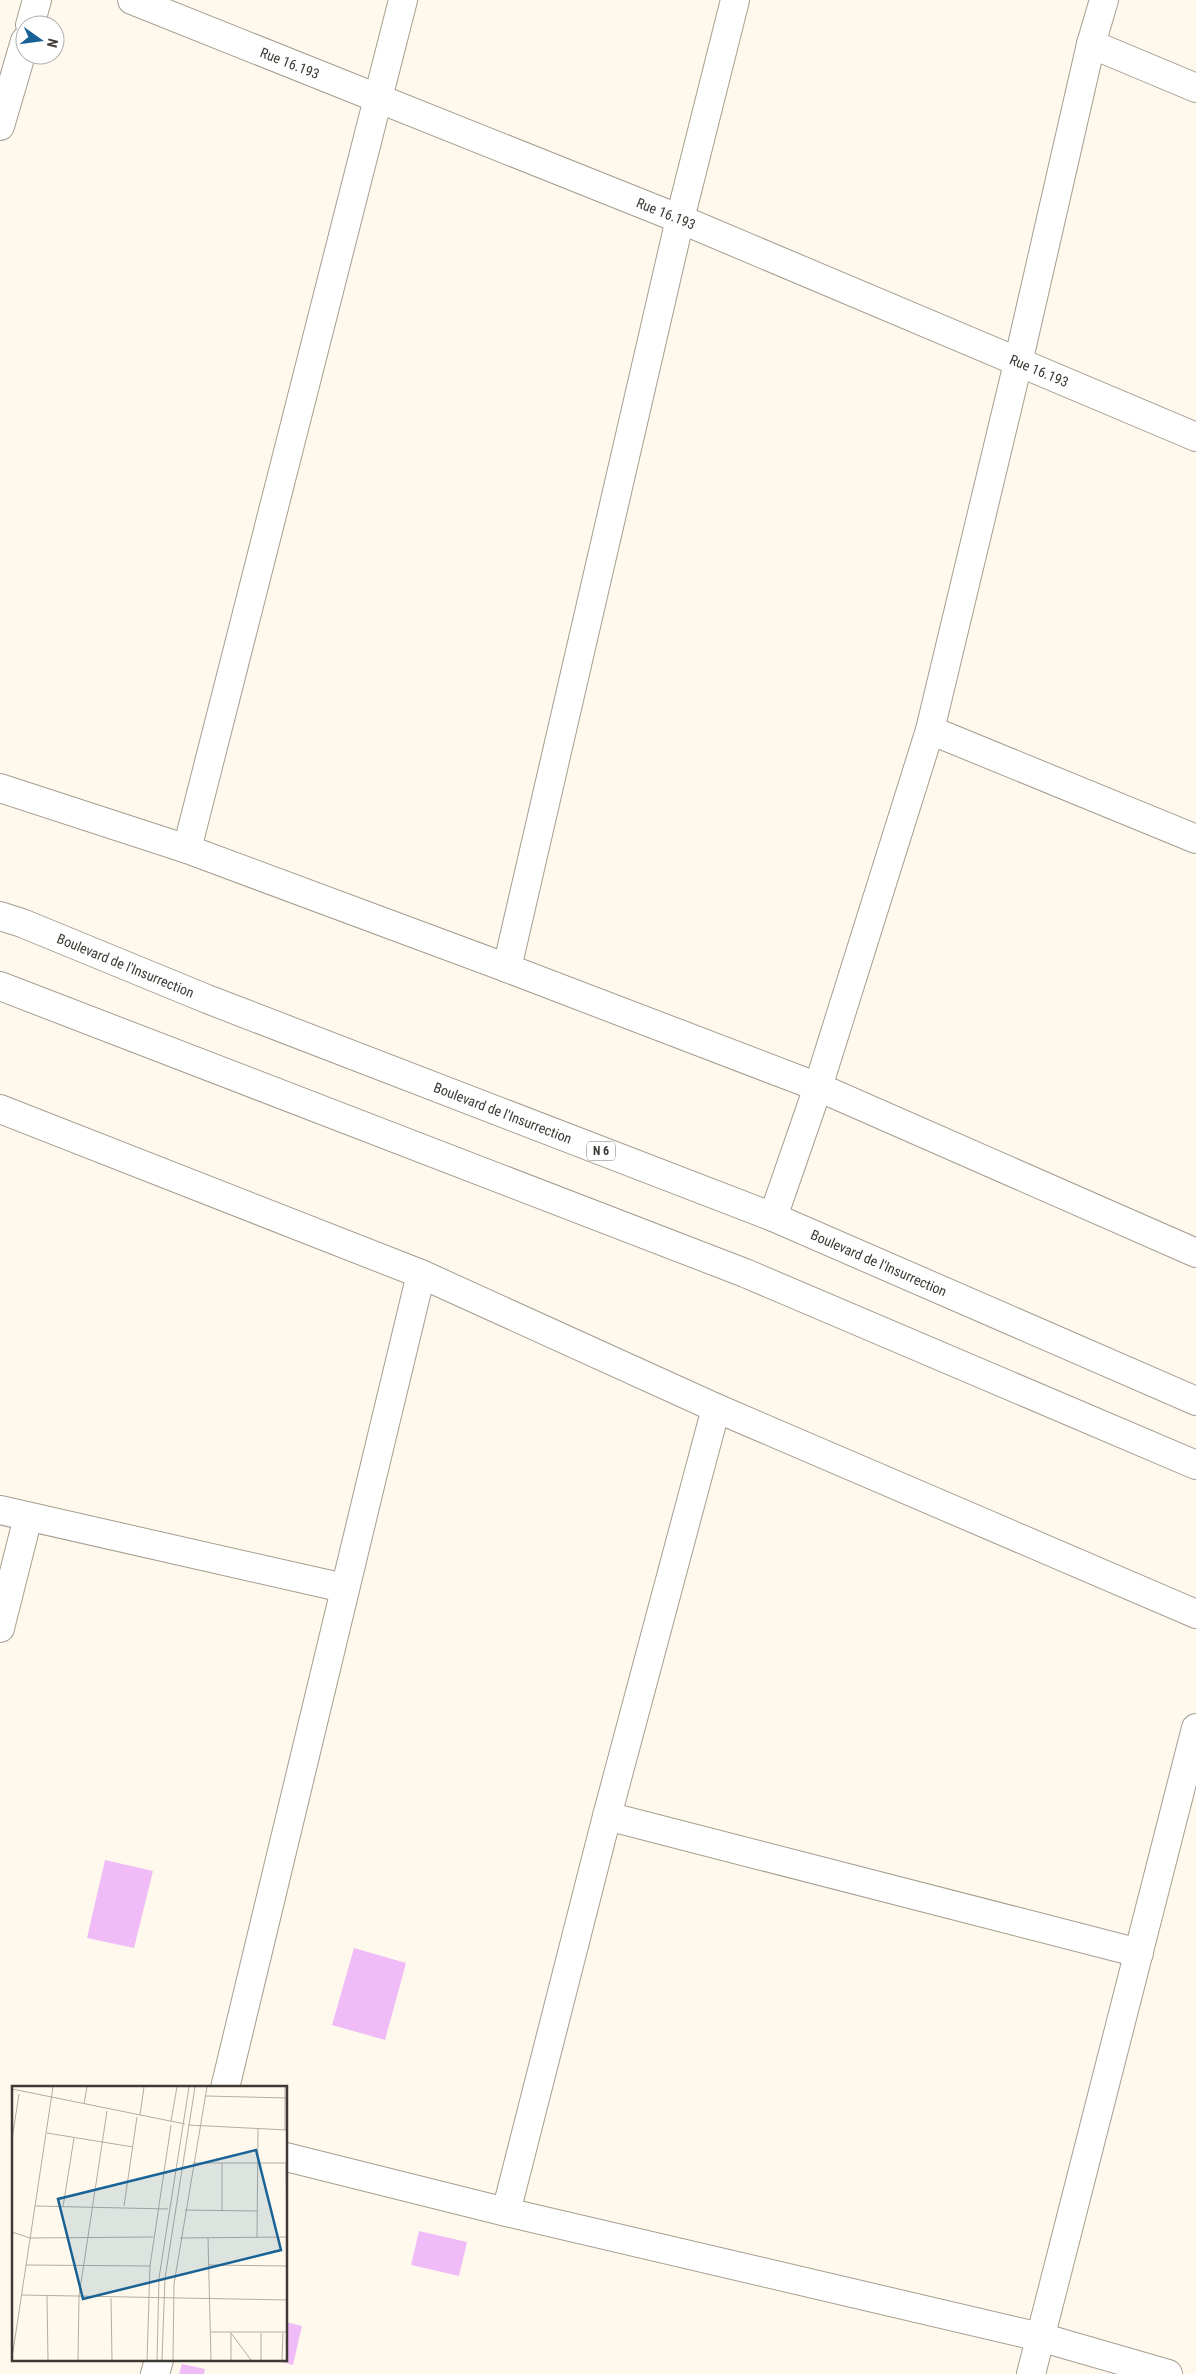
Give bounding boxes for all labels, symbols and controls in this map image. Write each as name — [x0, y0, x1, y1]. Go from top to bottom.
north arrow — [15, 15, 65, 65]
text: N — [44, 37, 61, 49]
street label: Rue 16.193 — [258, 44, 322, 82]
street label: Rue 16.193 — [634, 194, 698, 233]
street label: Rue 16.193 — [1007, 351, 1071, 390]
street label: Boulevard de l'Insurrection — [55, 930, 196, 1001]
street label: Boulevard de l'Insurrection — [431, 1079, 574, 1147]
road number: N 6 — [587, 1142, 615, 1160]
street label: Boulevard de l'Insurrection — [808, 1226, 949, 1300]
inset map — [12, 2086, 288, 2362]

